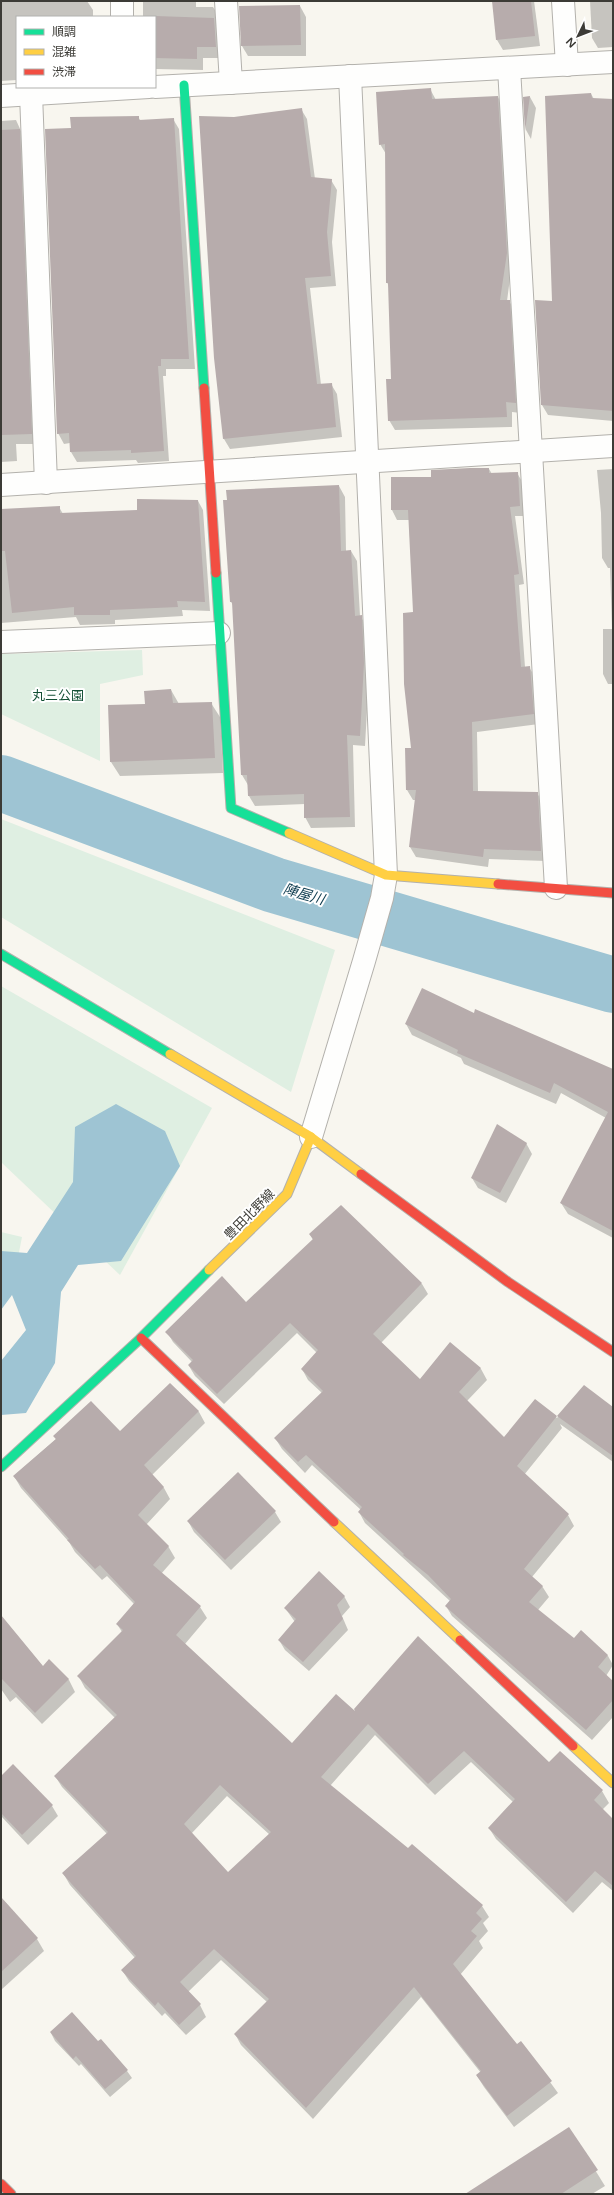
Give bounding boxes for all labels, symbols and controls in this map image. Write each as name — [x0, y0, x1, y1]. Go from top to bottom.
legend — [16, 16, 156, 88]
north arrow — [558, 16, 598, 56]
text: 順調 — [52, 25, 76, 39]
text: N — [563, 35, 579, 50]
text: 混雑 — [52, 45, 76, 59]
text: 渋滞 — [52, 65, 76, 79]
park label: 丸三公園 — [32, 688, 84, 704]
water label: 陣屋川 — [281, 881, 328, 909]
street label: 豊田北野線 — [221, 1186, 278, 1243]

